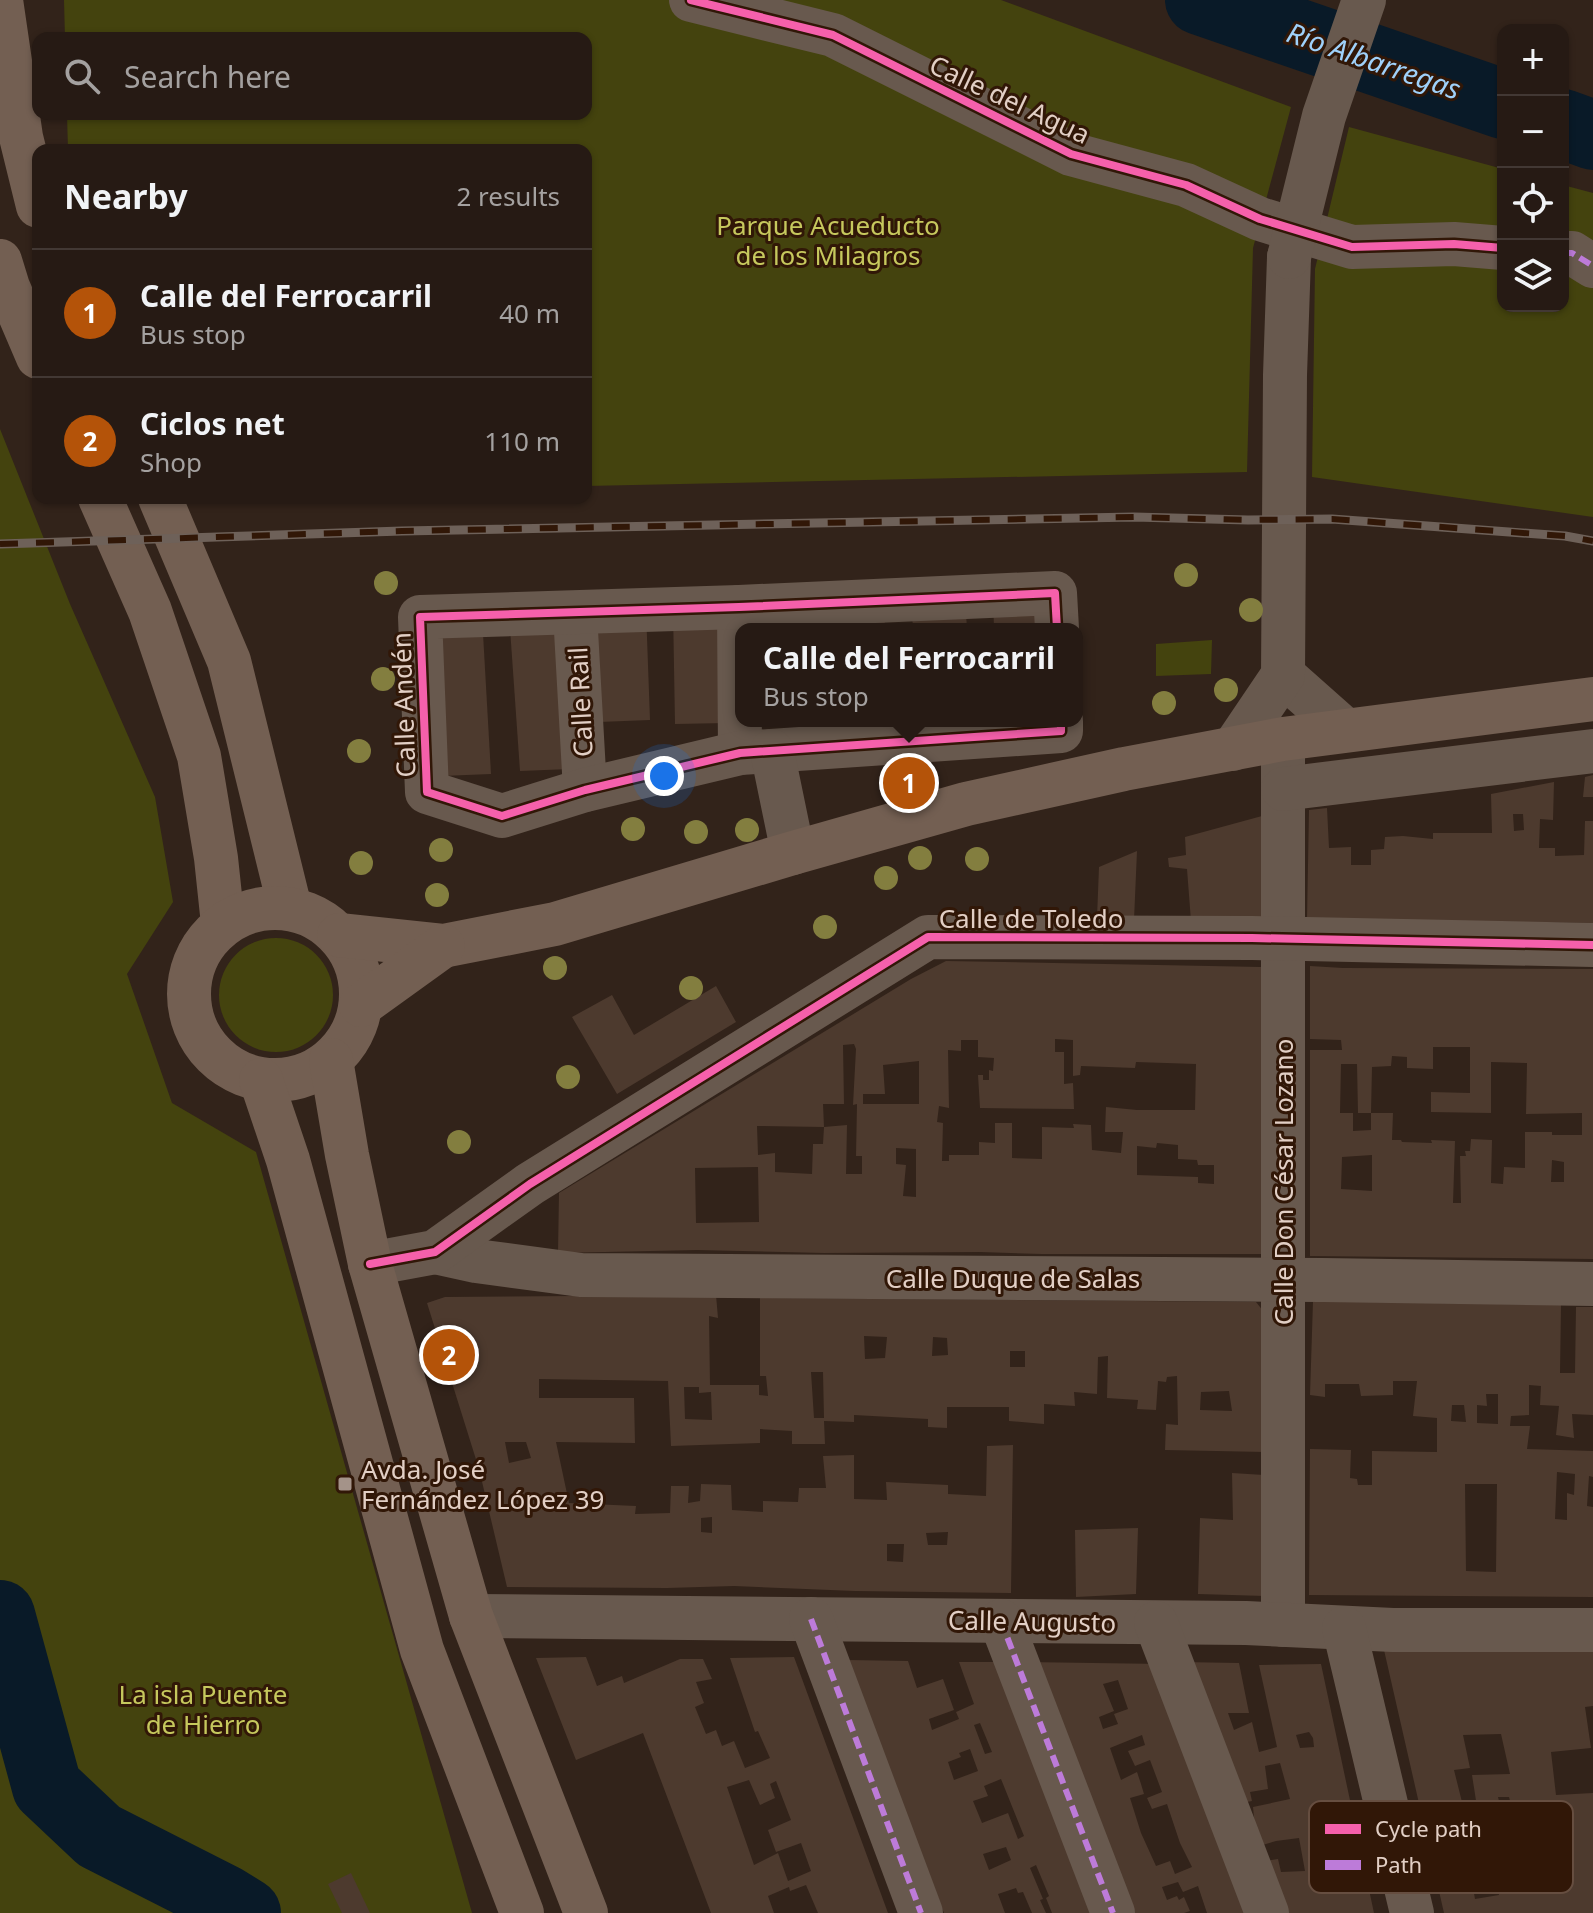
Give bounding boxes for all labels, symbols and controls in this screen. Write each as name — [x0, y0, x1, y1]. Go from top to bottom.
water label: Río Albarregas — [1282, 13, 1466, 107]
map controls — [1497, 24, 1569, 312]
button: + — [1497, 24, 1569, 96]
search box — [32, 32, 592, 120]
street label: Calle del Agua — [924, 46, 1096, 152]
icon: search — [60, 54, 104, 98]
text: Search here — [124, 56, 291, 97]
button: − — [1497, 96, 1569, 168]
button: locate — [1497, 168, 1569, 240]
text: Nearby — [64, 173, 188, 219]
text: 2 results — [456, 178, 560, 214]
park label: Parque Acueducto de los Milagros — [716, 207, 940, 273]
button: layers — [1497, 240, 1569, 312]
text: Calle del Ferrocarril — [140, 275, 432, 316]
text: 1 — [83, 295, 97, 331]
text: 40 m — [499, 295, 560, 331]
text: Bus stop — [140, 316, 246, 352]
text: Ciclos net — [140, 403, 285, 444]
text: 2 — [83, 423, 97, 459]
text: 110 m — [484, 423, 560, 459]
text: Shop — [140, 444, 202, 480]
popup — [735, 623, 1083, 727]
street label: Calle Andén — [382, 632, 424, 778]
text: Calle del Ferrocarril — [763, 637, 1055, 678]
street label: Calle Rail — [559, 646, 601, 758]
text: Bus stop — [763, 678, 869, 714]
pin: 1 — [883, 753, 935, 813]
your location — [644, 756, 684, 796]
street label: Calle de Toledo — [939, 900, 1123, 936]
street label: Calle Don César Lozano — [1265, 1039, 1301, 1325]
street label: Calle Duque de Salas — [886, 1260, 1140, 1296]
pin: 2 — [423, 1325, 475, 1385]
place label: Avda. José Fernández López 39 — [361, 1451, 604, 1517]
marker: Avda. José Fernández López 39 — [336, 1475, 354, 1493]
street label: Calle Augusto — [948, 1602, 1116, 1640]
park label: La isla Puente de Hierro — [119, 1676, 287, 1742]
legend — [1309, 1801, 1573, 1893]
text: Cycle path — [1375, 1813, 1482, 1843]
text: Path — [1375, 1849, 1422, 1879]

